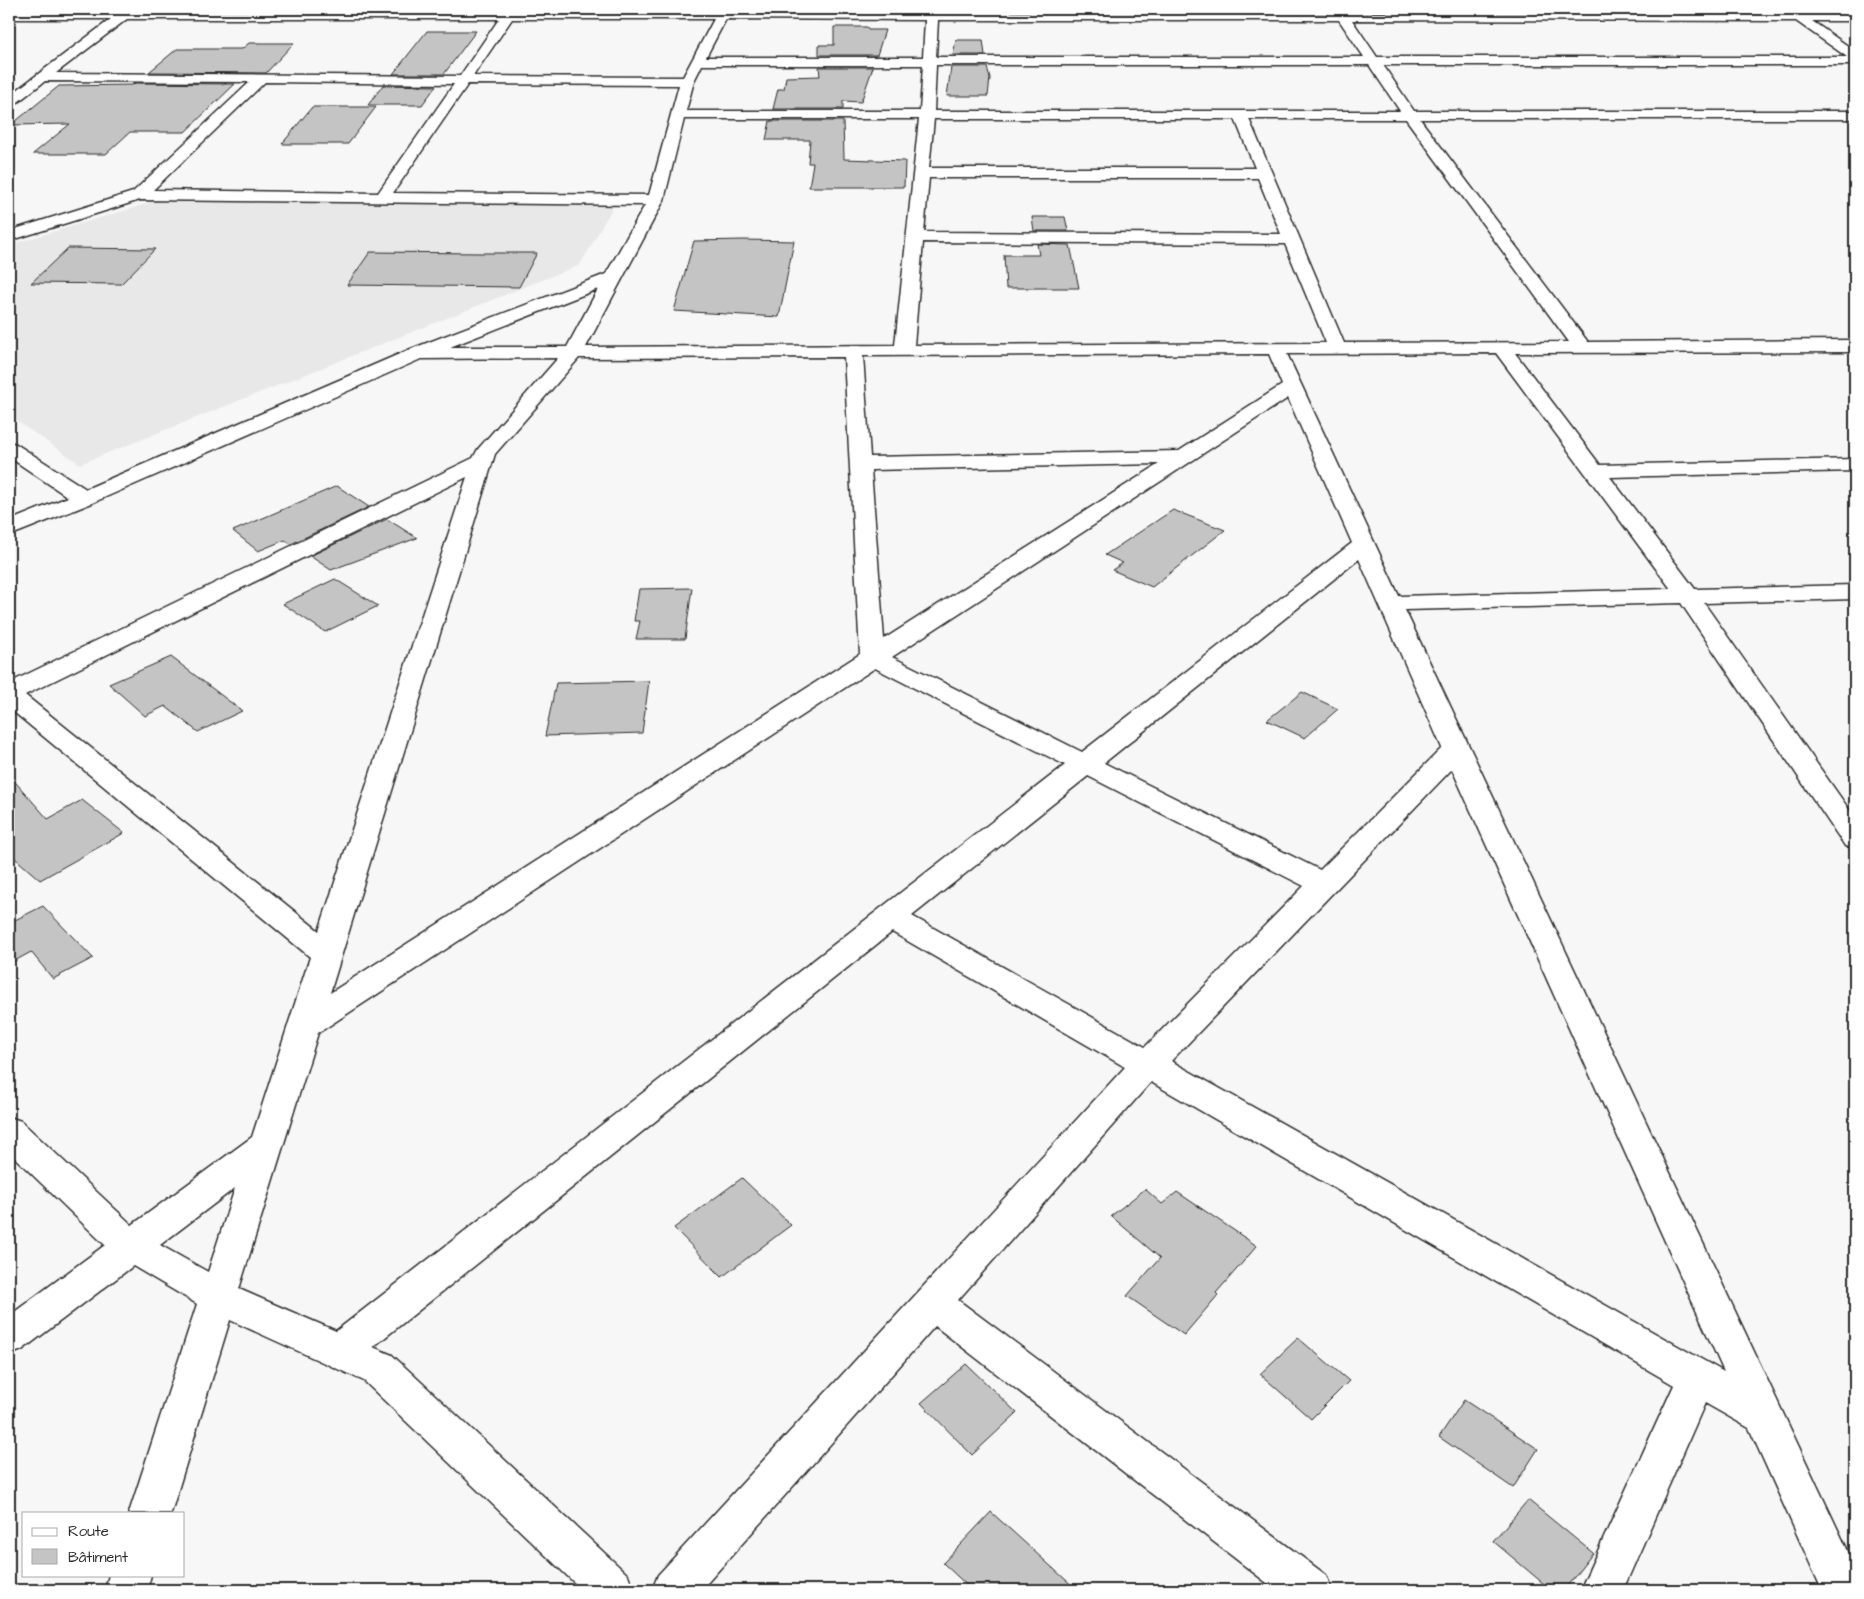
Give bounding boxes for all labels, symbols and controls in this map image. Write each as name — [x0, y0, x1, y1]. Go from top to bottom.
legend — [22, 1512, 185, 1576]
text: Route — [68, 1521, 109, 1542]
text: Bâtiment — [68, 1547, 128, 1568]

